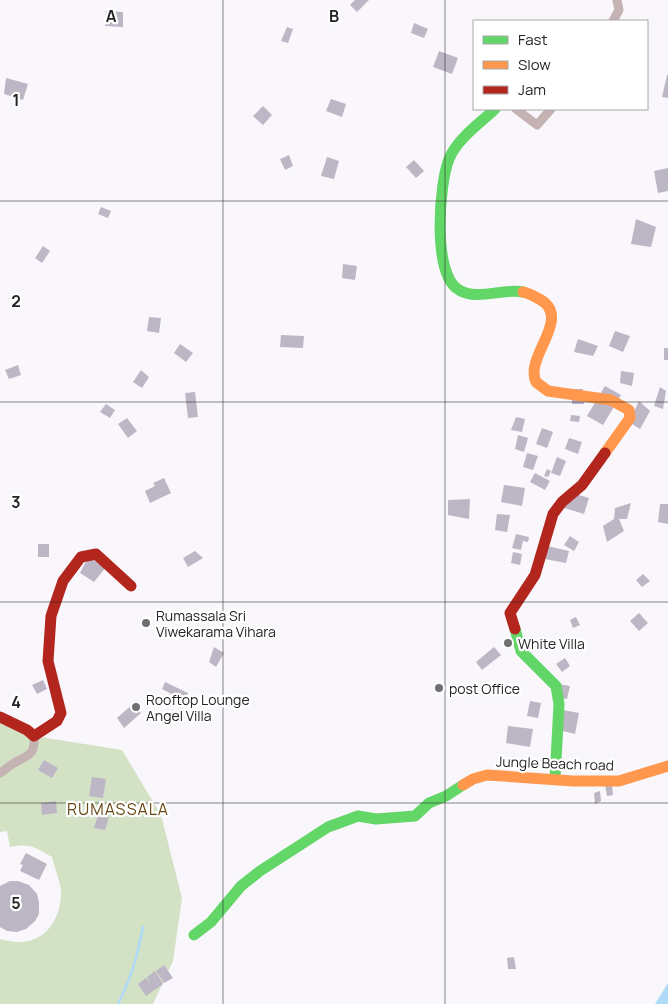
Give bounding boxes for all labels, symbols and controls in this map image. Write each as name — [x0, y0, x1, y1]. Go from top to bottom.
text: A — [106, 5, 117, 27]
text: B — [329, 5, 339, 27]
legend — [473, 20, 648, 110]
text: Fast — [518, 29, 547, 50]
text: Slow — [518, 54, 551, 75]
text: Jam — [518, 79, 546, 100]
text: 1 — [12, 89, 20, 111]
text: 2 — [11, 290, 21, 312]
text: 3 — [11, 491, 21, 513]
place label: Rumassala Sri Viwekarama Vihara — [156, 606, 276, 641]
marker: Rumassala Sri Viwekarama Vihara — [140, 617, 152, 629]
place label: White Villa — [518, 634, 585, 653]
marker: White Villa — [502, 637, 514, 649]
place label: post Office — [449, 679, 520, 698]
marker: post Office — [433, 682, 445, 694]
place label: Rooftop Lounge Angel Villa — [146, 690, 250, 725]
text: 4 — [11, 691, 21, 713]
marker: Rooftop Lounge Angel Villa — [130, 701, 142, 713]
street label: Jungle Beach road — [496, 751, 614, 775]
district label: RUMASSALA — [67, 798, 169, 820]
text: 5 — [11, 892, 21, 914]

